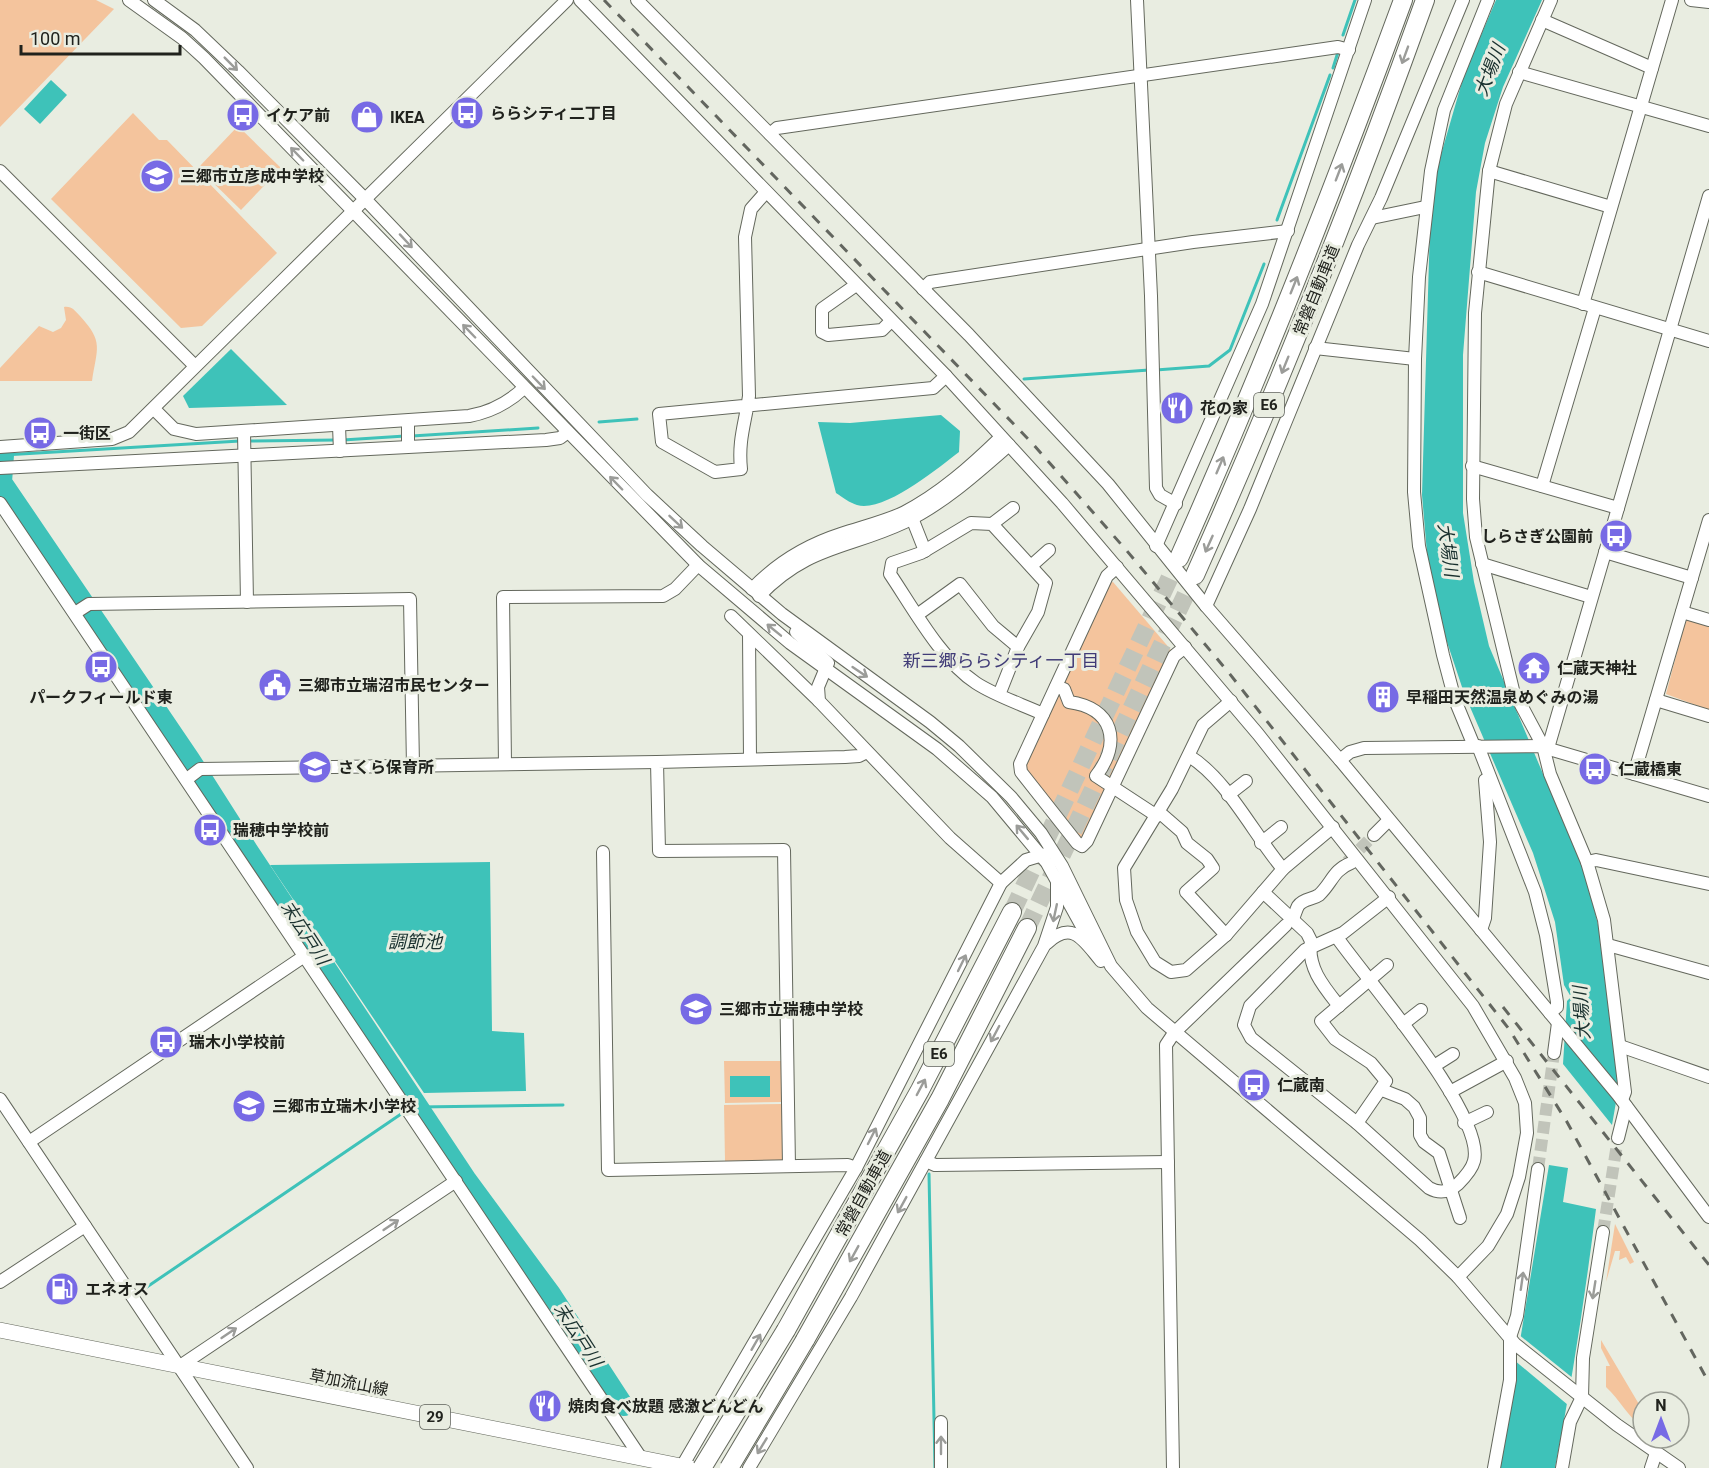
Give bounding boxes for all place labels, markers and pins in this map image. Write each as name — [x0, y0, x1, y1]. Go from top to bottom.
bus stop icon: ららシティ二丁目 — [449, 95, 485, 131]
bus stop icon: イケア前 — [225, 97, 261, 133]
shop icon: IKEA — [349, 99, 385, 135]
place label: ららシティ二丁目 — [490, 104, 617, 123]
place label: イケア前 — [266, 106, 330, 125]
place label: IKEA — [390, 108, 425, 127]
school or university icon: 三郷市立彦成中学校 — [139, 158, 175, 194]
place label: 三郷市立彦成中学校 — [180, 167, 324, 186]
restaurant icon: 花の家 — [1159, 390, 1195, 426]
place label: 花の家 — [1200, 399, 1248, 418]
bus stop icon: 一街区 — [22, 415, 58, 451]
place label: 一街区 — [63, 424, 111, 443]
bus stop icon: しらさぎ公園前 — [1598, 518, 1634, 554]
place label: しらさぎ公園前 — [1481, 527, 1593, 546]
bus stop icon: パークフィールド東 — [83, 649, 119, 685]
temple icon: 仁蔵天神社 — [1516, 650, 1552, 686]
place label: 仁蔵天神社 — [1557, 659, 1637, 678]
public building icon: 三郷市立瑞沼市民センター — [257, 667, 293, 703]
place label: 三郷市立瑞沼市民センター — [298, 676, 490, 695]
building icon: 早稲田天然温泉めぐみの湯 — [1365, 679, 1401, 715]
place label: パークフィールド東 — [29, 688, 173, 707]
place label: 早稲田天然温泉めぐみの湯 — [1406, 688, 1598, 707]
school or university icon: さくら保育所 — [297, 749, 333, 785]
bus stop icon: 仁蔵橋東 — [1577, 751, 1613, 787]
place label: さくら保育所 — [338, 758, 434, 777]
place label: 仁蔵橋東 — [1618, 760, 1682, 779]
bus stop icon: 瑞穂中学校前 — [192, 812, 228, 848]
place label: 瑞穂中学校前 — [233, 821, 329, 840]
school or university icon: 三郷市立瑞穂中学校 — [678, 991, 714, 1027]
place label: 三郷市立瑞穂中学校 — [719, 1000, 863, 1019]
bus stop icon: 瑞木小学校前 — [148, 1024, 184, 1060]
place label: 瑞木小学校前 — [189, 1033, 285, 1052]
bus stop icon: 仁蔵南 — [1236, 1067, 1272, 1103]
place label: 仁蔵南 — [1277, 1076, 1325, 1095]
school or university icon: 三郷市立瑞木小学校 — [231, 1088, 267, 1124]
place label: 三郷市立瑞木小学校 — [272, 1097, 416, 1116]
fuel station icon: エネオス — [44, 1271, 80, 1307]
place label: エネオス — [85, 1280, 149, 1299]
restaurant icon: 焼肉食べ放題 感激どんどん — [527, 1388, 563, 1424]
place label: 焼肉食べ放題 感激どんどん — [568, 1397, 764, 1416]

